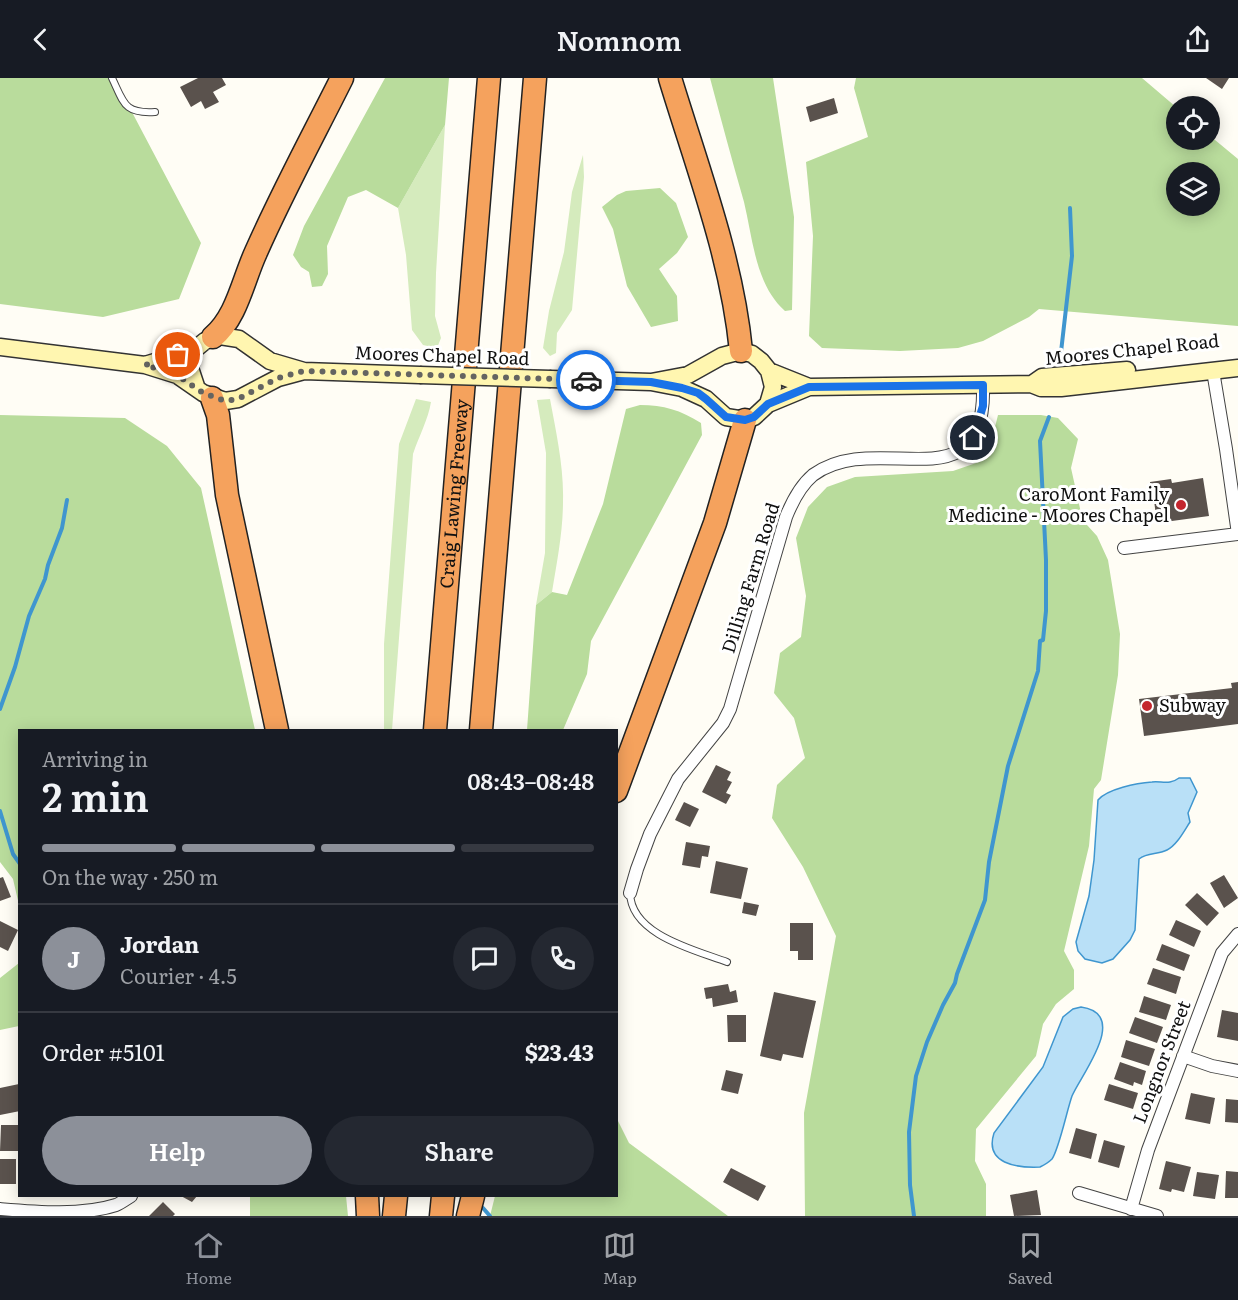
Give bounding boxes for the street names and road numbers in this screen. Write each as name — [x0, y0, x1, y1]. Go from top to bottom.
street label: Moores Chapel Road — [1043, 326, 1220, 371]
street label: Moores Chapel Road — [354, 338, 530, 371]
street label: Craig Lawing Freeway — [432, 397, 474, 589]
street label: Dilling Farm Road — [714, 499, 785, 656]
street label: Longnor Street — [1125, 995, 1197, 1127]

